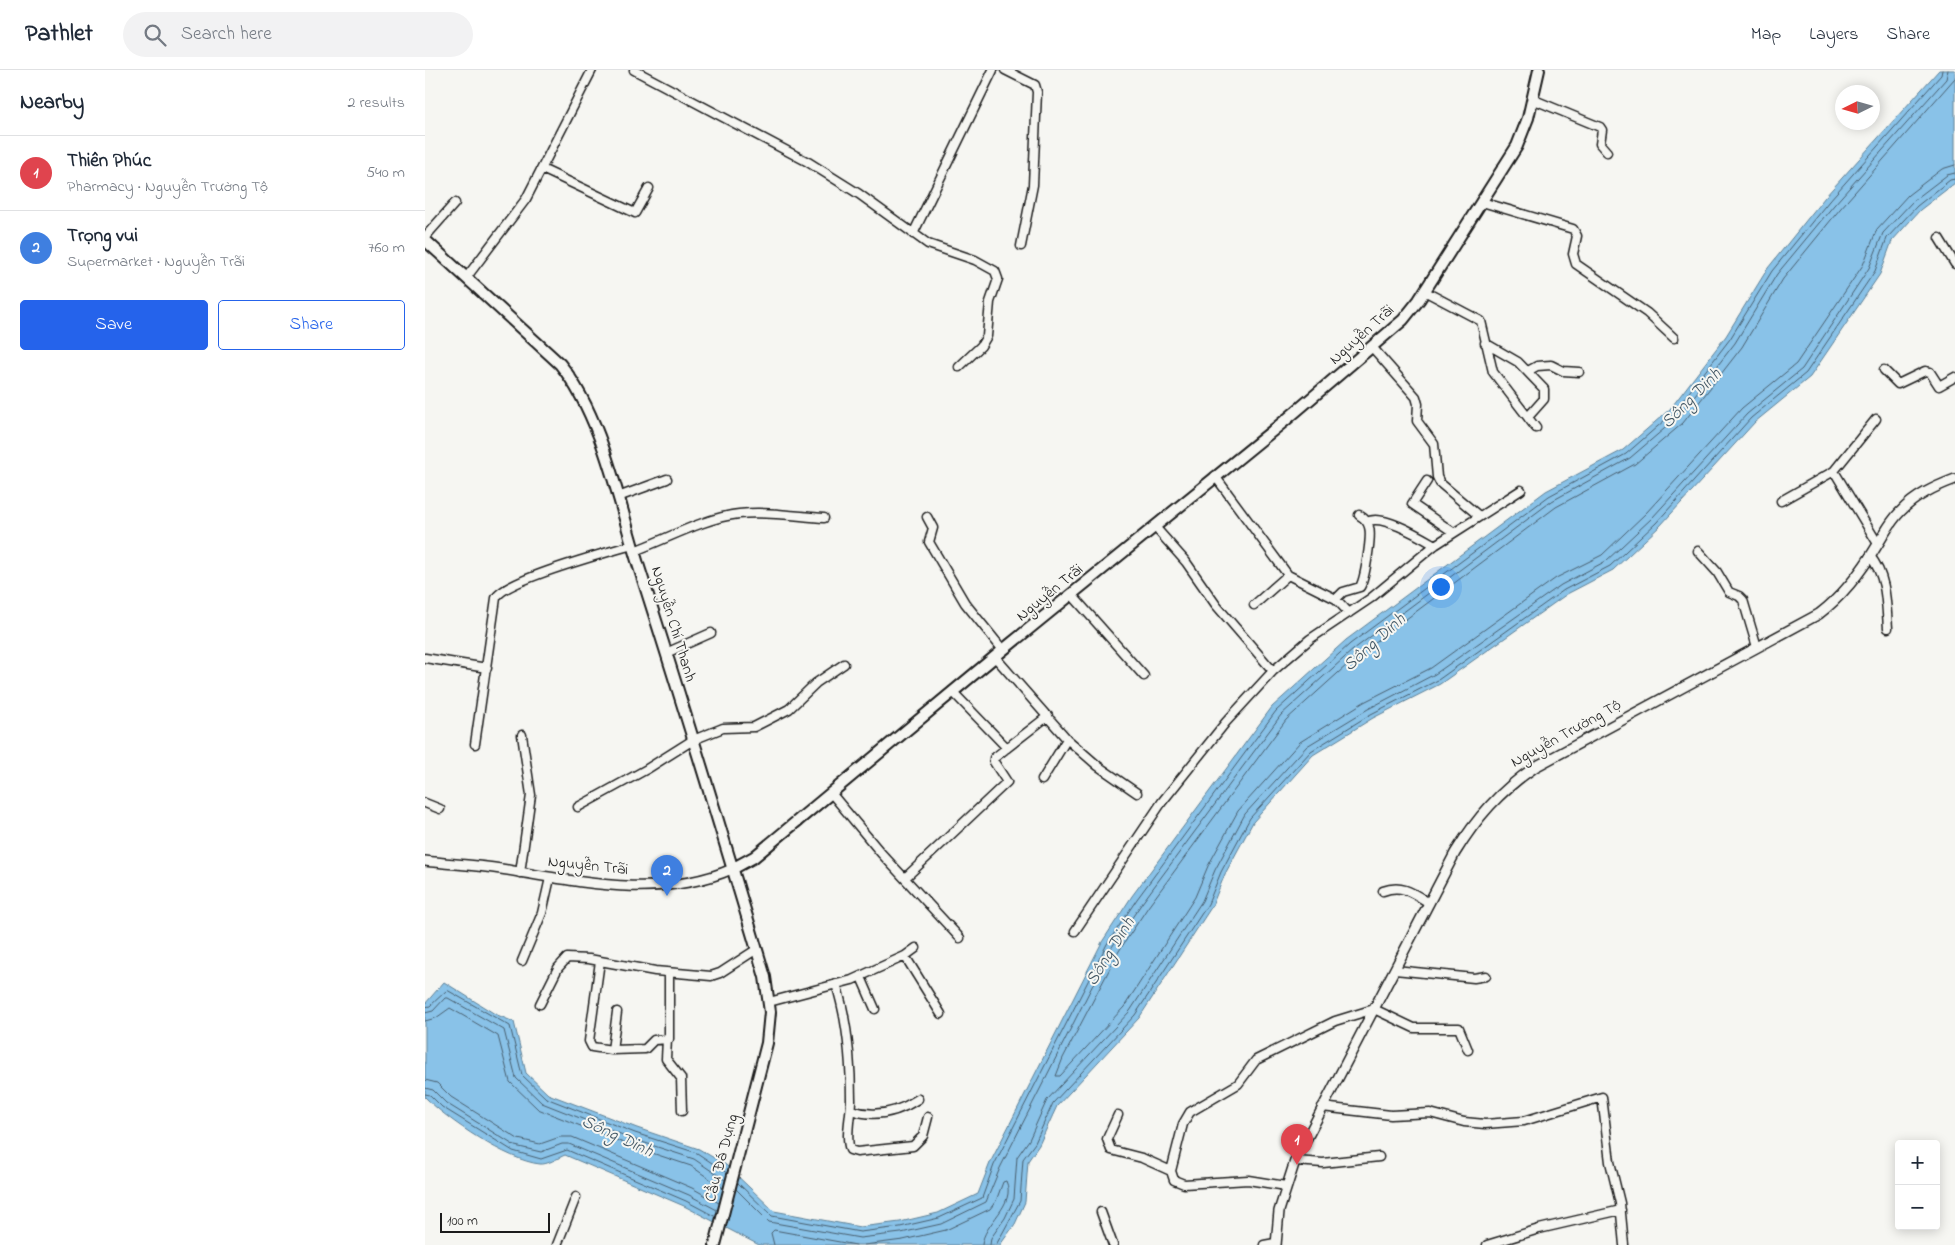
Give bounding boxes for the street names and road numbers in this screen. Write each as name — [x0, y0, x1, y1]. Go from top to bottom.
street label: Nguyễn Trãi — [1324, 299, 1400, 371]
street label: Nguyễn Trãi — [1011, 558, 1089, 628]
street label: Nguyễn Chí Thanh — [644, 563, 702, 685]
street label: Nguyễn Trường Tộ — [1507, 694, 1626, 774]
street label: Nguyễn Trãi — [547, 850, 629, 882]
street label: Cầu Đá Dựng — [699, 1111, 745, 1205]

